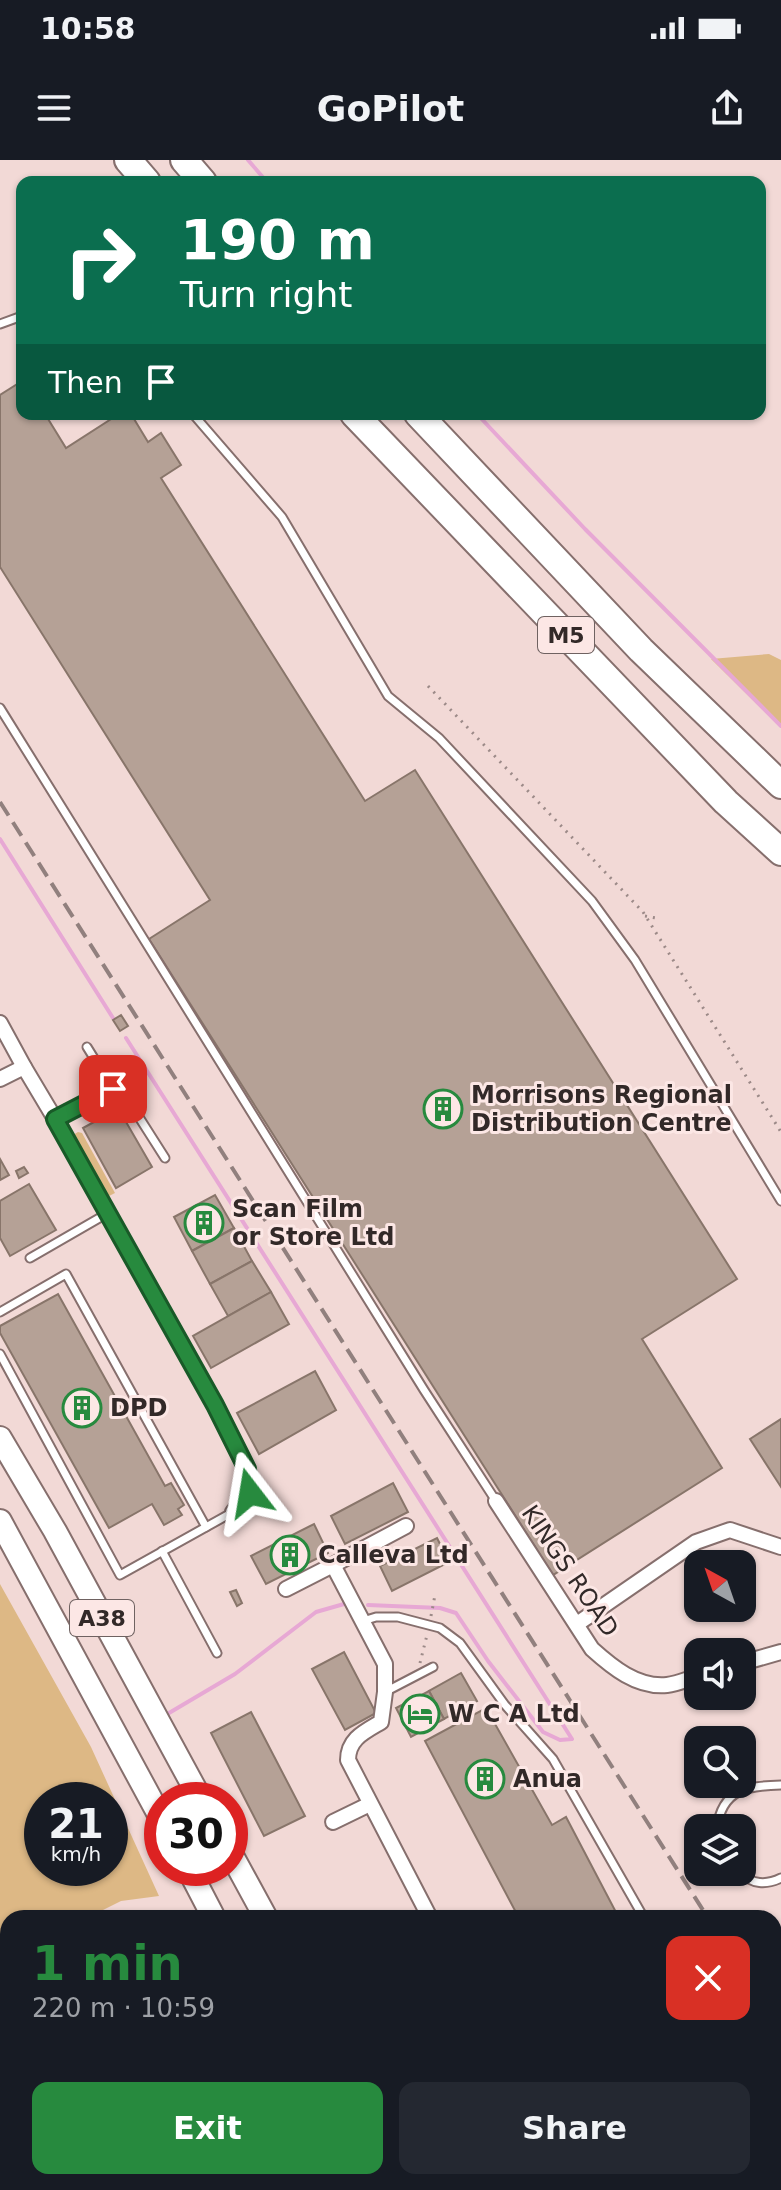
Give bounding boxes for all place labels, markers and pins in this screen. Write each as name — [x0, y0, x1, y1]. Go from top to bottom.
pin — [79, 1055, 147, 1123]
place label: Morrisons Regional Distribution Centre — [471, 1081, 732, 1137]
building icon: Morrisons Regional Distribution Centre — [422, 1088, 464, 1130]
place label: Scan Film or Store Ltd — [232, 1195, 394, 1251]
building icon: Scan Film or Store Ltd — [183, 1202, 225, 1244]
building icon: DPD — [61, 1387, 103, 1429]
place label: DPD — [110, 1394, 167, 1422]
building icon: Calleva Ltd — [269, 1534, 311, 1576]
place label: Calleva Ltd — [318, 1541, 469, 1569]
hotel icon: W C A Ltd — [399, 1693, 441, 1735]
place label: W C A Ltd — [448, 1700, 580, 1728]
building icon: Anua — [464, 1758, 506, 1800]
place label: Anua — [513, 1765, 582, 1793]

